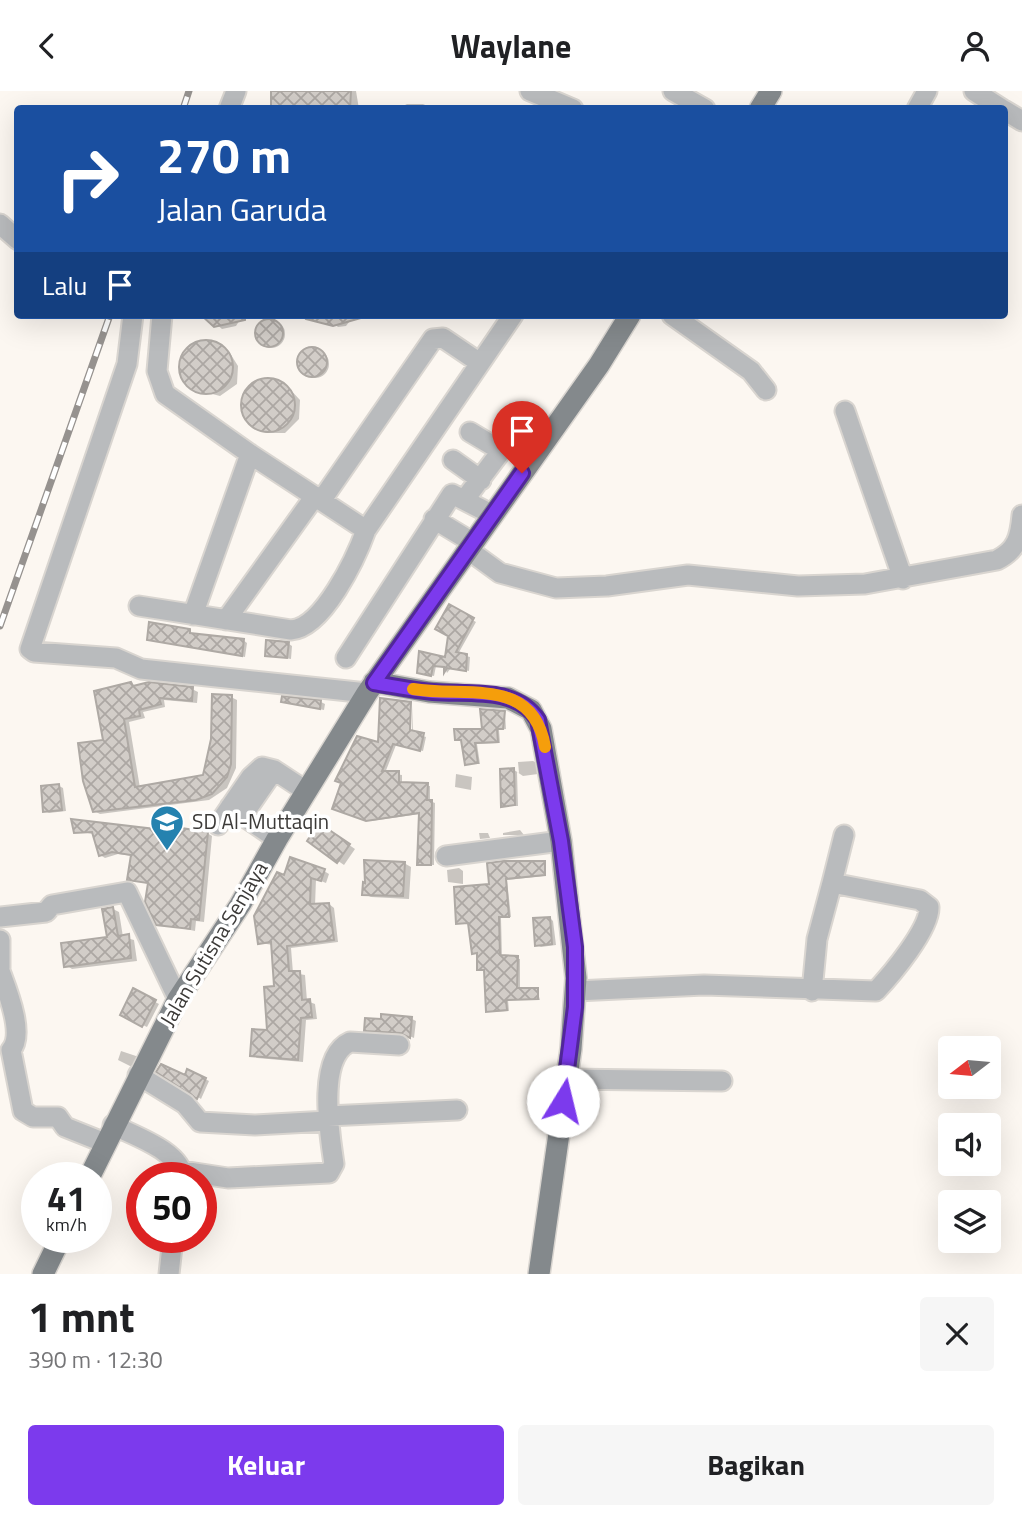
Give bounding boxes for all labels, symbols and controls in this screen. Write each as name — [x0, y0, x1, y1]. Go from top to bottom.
text: Waylane — [451, 22, 571, 70]
icon: back — [28, 27, 66, 65]
icon: person — [956, 27, 994, 65]
text: 270 m — [157, 117, 291, 192]
icon: right — [42, 133, 133, 224]
text: Jalan Garuda — [157, 185, 327, 233]
text: Lalu — [42, 266, 87, 305]
icon: arrive — [101, 266, 139, 304]
pin — [492, 401, 552, 473]
icon: arrive — [503, 412, 541, 450]
school or university icon: SD Al-Muttaqin — [148, 803, 186, 852]
place label: SD Al-Muttaqin — [192, 805, 329, 837]
street label: Jalan Sutisna Senjaya — [151, 855, 275, 1032]
north arrow — [938, 1036, 1001, 1099]
map controls — [938, 1036, 1001, 1253]
position arrow — [526, 1064, 600, 1138]
button: sound — [938, 1113, 1001, 1176]
speed limit sign: 50 — [126, 1162, 217, 1253]
text: 41 — [47, 1171, 86, 1225]
button: layers — [938, 1190, 1001, 1253]
text: km/h — [46, 1211, 87, 1238]
text: 1 mnt — [28, 1284, 135, 1348]
button: close — [920, 1297, 994, 1371]
text: 390 m · 12:30 — [28, 1342, 163, 1377]
button: Keluar — [28, 1425, 504, 1505]
button: Bagikan — [518, 1425, 994, 1505]

